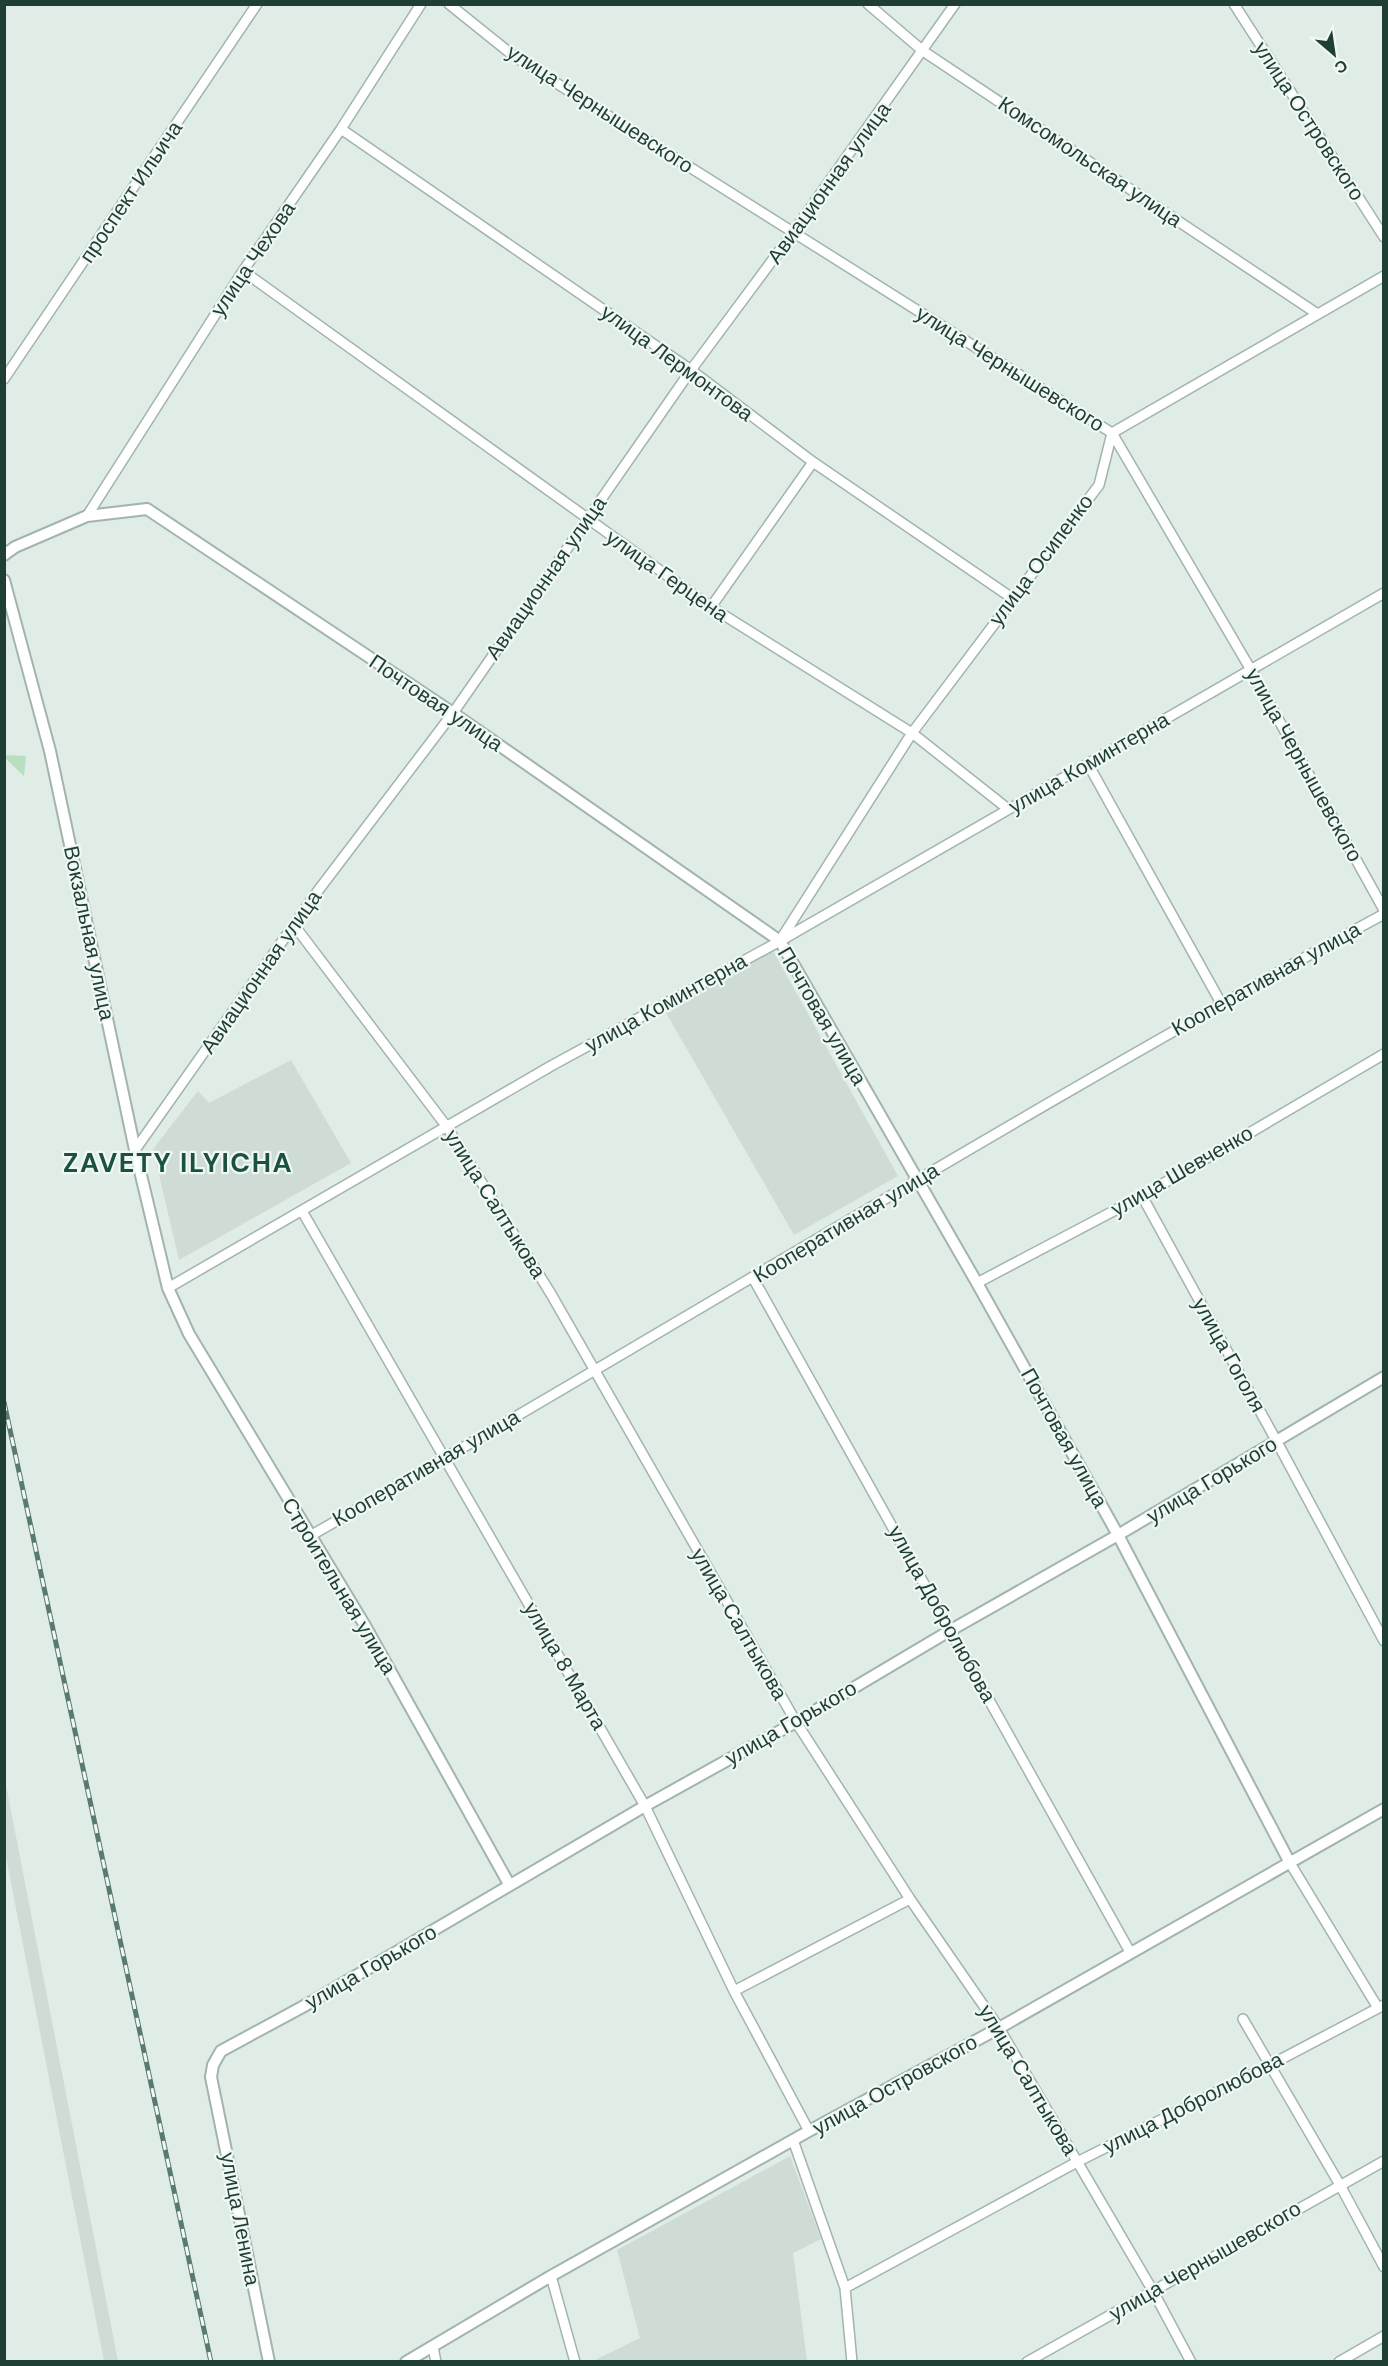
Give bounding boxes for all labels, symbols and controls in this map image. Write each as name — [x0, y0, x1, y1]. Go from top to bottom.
north arrow — [1304, 24, 1364, 84]
street label: улица Островского — [1247, 36, 1371, 206]
street label: улица Чернышевского — [501, 38, 699, 180]
text: С — [1331, 55, 1351, 79]
street label: Комсомольская улица — [993, 90, 1188, 234]
street label: Авиационная улица — [761, 96, 897, 270]
street label: проспект Ильича — [73, 115, 189, 268]
street label: улица Чехова — [204, 196, 302, 322]
street label: улица Лермонтова — [595, 298, 759, 428]
street label: улица Чернышевского — [910, 300, 1110, 438]
street label: улица Осипенко — [982, 489, 1100, 631]
street label: Авиационная улица — [479, 490, 613, 665]
street label: улица Герцена — [600, 523, 734, 629]
street label: Почтовая улица — [364, 648, 509, 758]
street label: улица Чернышевского — [1239, 663, 1369, 867]
street label: улица Коминтерна — [1004, 705, 1175, 820]
street label: Вокзальная улица — [57, 843, 121, 1023]
street label: Авиационная улица — [194, 884, 328, 1059]
street label: Кооперативная улица — [1166, 915, 1366, 1043]
street label: Почтовая улица — [771, 942, 873, 1091]
street label: улица Коминтерна — [580, 947, 752, 1059]
street label: улица Шевченко — [1106, 1119, 1258, 1223]
street label: улица Салтыкова — [438, 1124, 552, 1284]
district label: ZAVETY ILYICHA — [63, 1145, 293, 1180]
street label: Кооперативная улица — [748, 1156, 944, 1290]
street label: улица Гоголя — [1186, 1293, 1272, 1417]
street label: Почтовая улица — [1014, 1363, 1114, 1513]
street label: Кооперативная улица — [327, 1403, 525, 1533]
street label: улица Горького — [1142, 1430, 1282, 1530]
street label: Строительная улица — [275, 1492, 403, 1680]
street label: улица Добролюбова — [882, 1520, 1003, 1708]
street label: улица Салтыкова — [684, 1543, 794, 1705]
street label: улица 8 Марта — [517, 1597, 613, 1735]
street label: улица Горького — [720, 1674, 862, 1772]
street label: улица Горького — [300, 1918, 442, 2016]
street label: улица Салтыкова — [972, 1999, 1084, 2161]
street label: улица Островского — [808, 2028, 982, 2142]
street label: улица Добролюбова — [1098, 2045, 1288, 2161]
street label: улица Ленина — [213, 2150, 267, 2288]
street label: улица Чернышевского — [1104, 2195, 1306, 2327]

